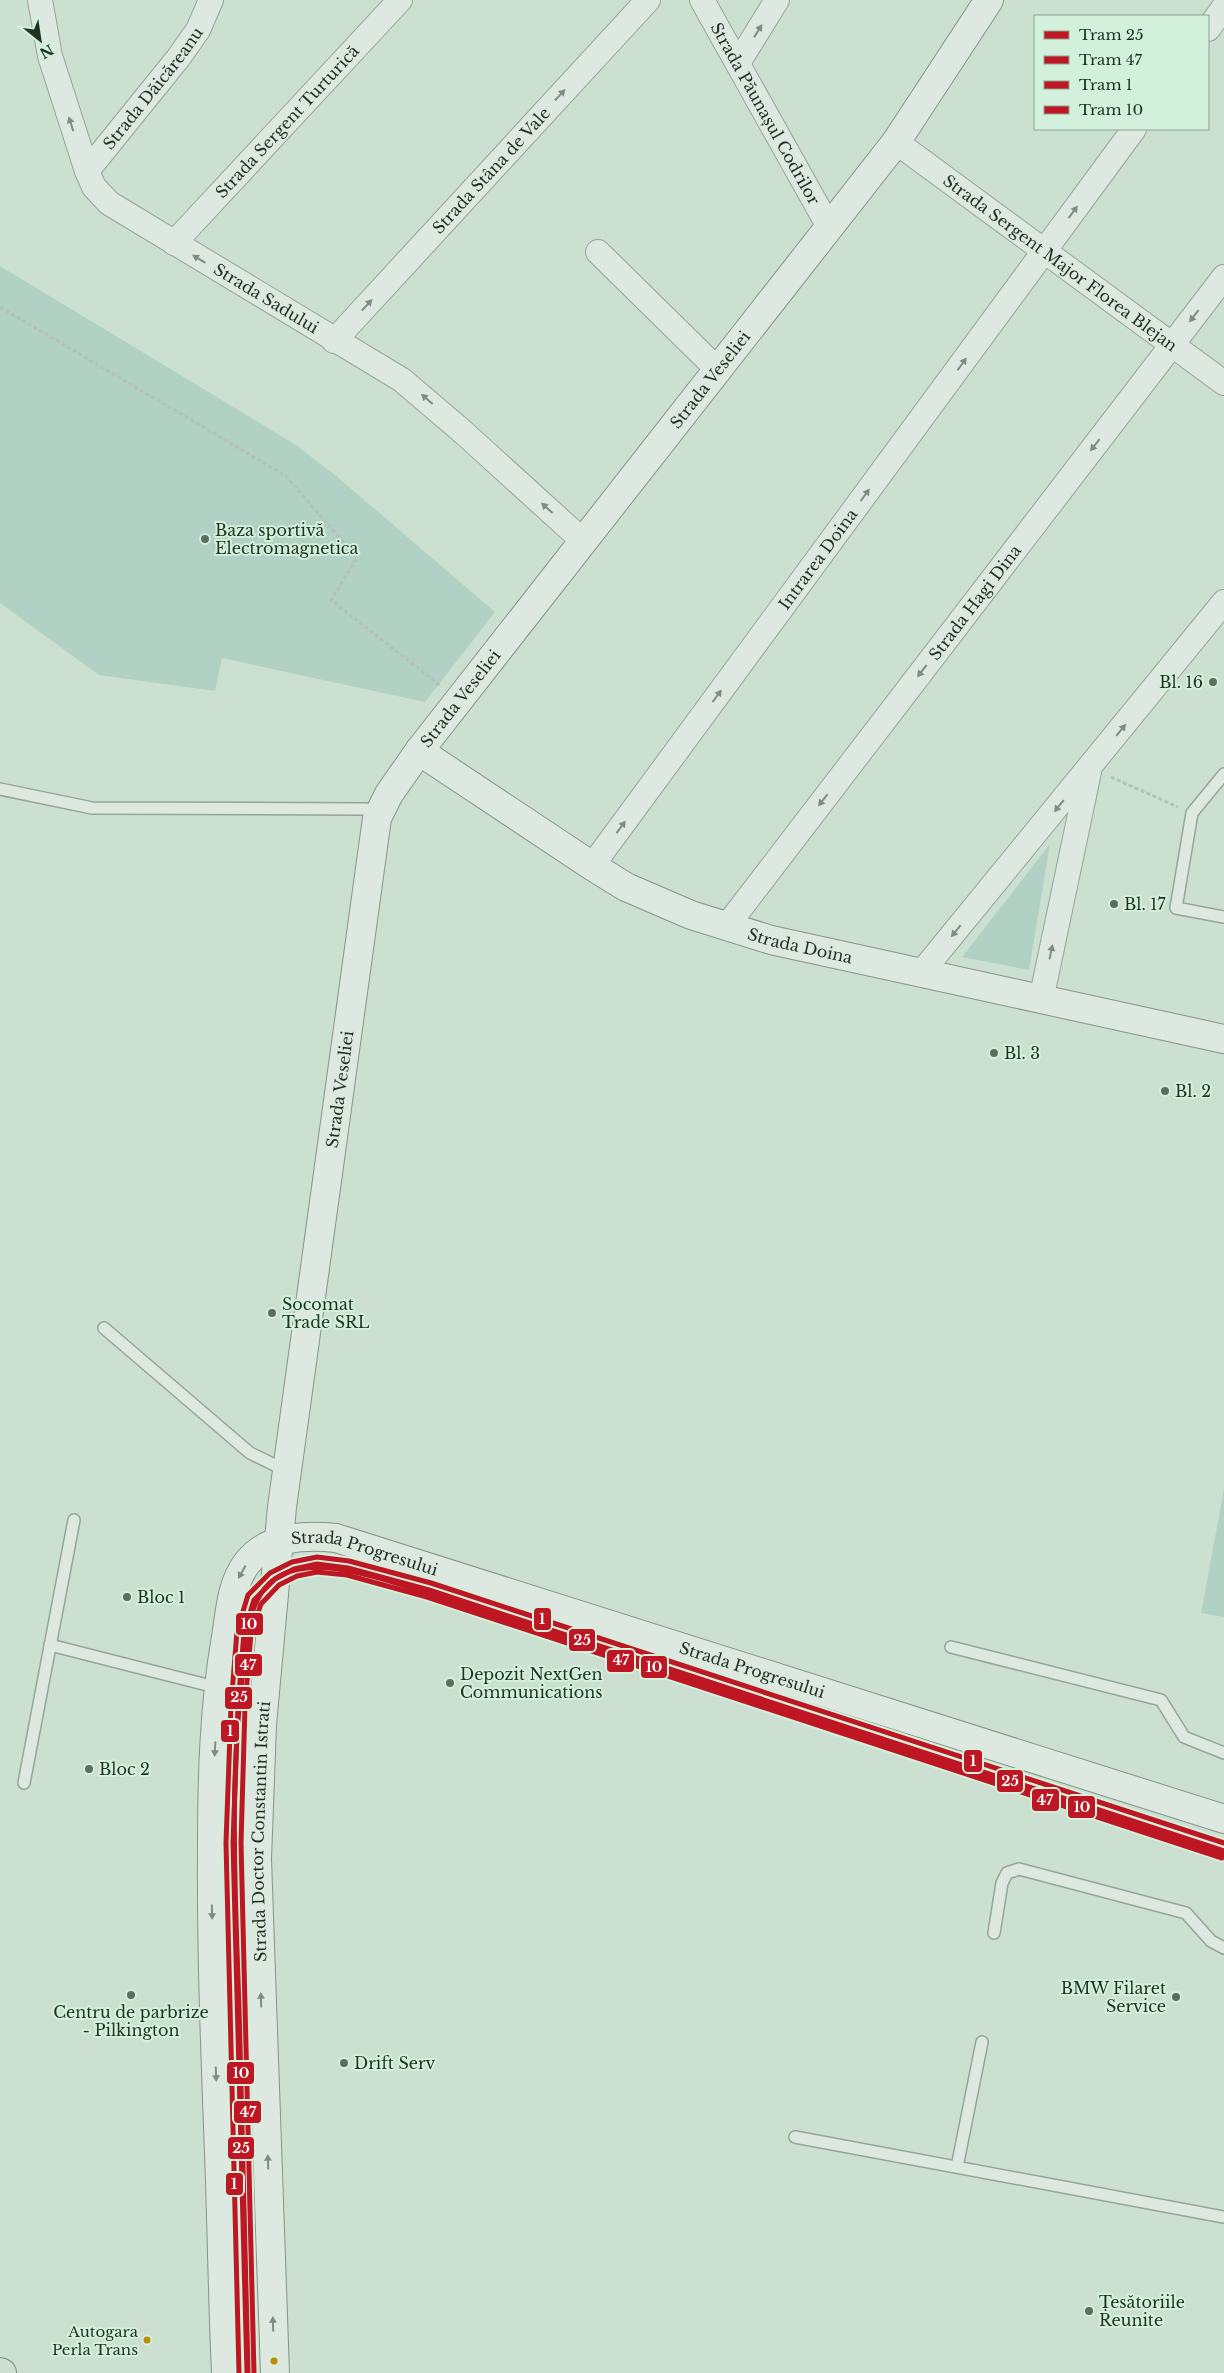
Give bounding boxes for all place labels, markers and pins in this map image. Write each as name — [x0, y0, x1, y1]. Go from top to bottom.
place label: Baza sportivă Electromagnetica — [215, 520, 358, 558]
marker: Baza sportivă Electromagnetica — [199, 533, 211, 545]
place label: Bl. 16 — [1159, 672, 1203, 692]
marker: Bl. 16 — [1207, 676, 1219, 688]
place label: Bl. 17 — [1124, 894, 1166, 914]
marker: Bl. 17 — [1108, 898, 1120, 910]
place label: Bl. 3 — [1004, 1043, 1040, 1063]
marker: Bl. 3 — [988, 1047, 1000, 1059]
place label: Bl. 2 — [1175, 1081, 1211, 1101]
marker: Bl. 2 — [1159, 1085, 1171, 1097]
place label: Socomat Trade SRL — [282, 1294, 370, 1332]
marker: Socomat Trade SRL — [266, 1307, 278, 1319]
place label: Bloc 1 — [137, 1587, 185, 1607]
marker: Bloc 1 — [121, 1591, 133, 1603]
place label: Depozit NextGen Communications — [460, 1664, 603, 1702]
marker: Depozit NextGen Communications — [444, 1677, 456, 1689]
place label: Bloc 2 — [99, 1759, 150, 1779]
marker: Bloc 2 — [83, 1763, 95, 1775]
place label: BMW Filaret Service — [1061, 1978, 1166, 2016]
marker: Centru de parbrize - Pilkington — [125, 1989, 137, 2001]
marker: BMW Filaret Service — [1170, 1991, 1182, 2003]
place label: Centru de parbrize - Pilkington — [53, 2002, 209, 2040]
place label: Drift Serv — [354, 2053, 436, 2073]
marker: Drift Serv — [338, 2057, 350, 2069]
place label: Țesătoriile Reunite — [1099, 2292, 1185, 2330]
marker: Țesătoriile Reunite — [1083, 2305, 1095, 2317]
place label: Autogara Perla Trans — [52, 2322, 139, 2359]
marker: Autogara Perla Trans — [142, 2335, 152, 2345]
unlabelled marker — [269, 2356, 279, 2366]

